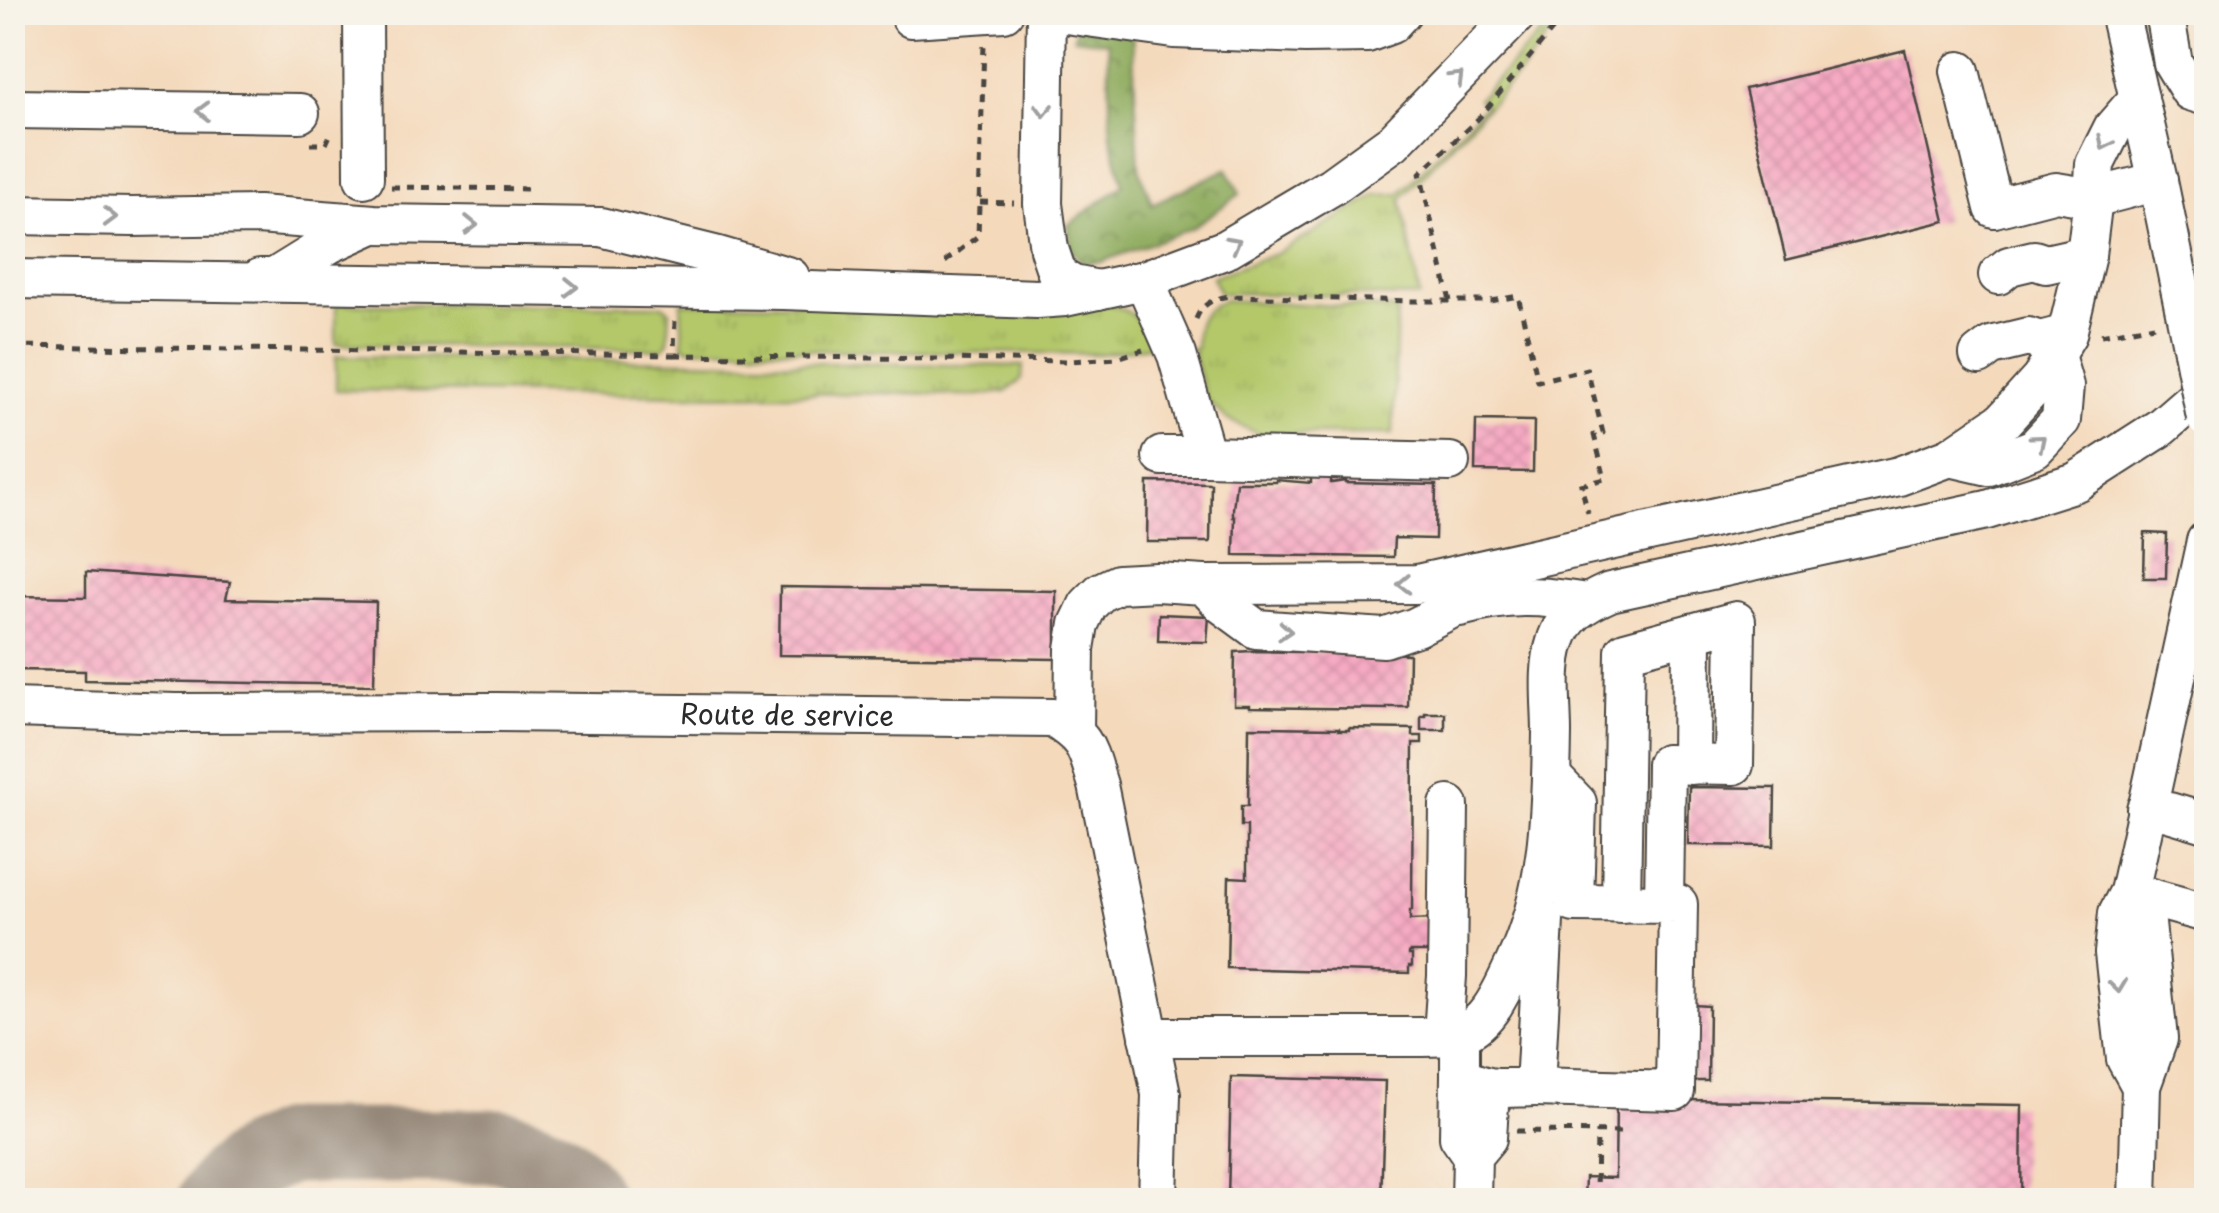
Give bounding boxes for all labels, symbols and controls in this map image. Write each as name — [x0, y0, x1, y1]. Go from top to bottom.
one-way arrow — [1445, 72, 1463, 90]
one-way arrow — [194, 101, 210, 122]
one-way arrow — [1034, 102, 1055, 118]
one-way arrow — [2098, 133, 2118, 151]
one-way arrow — [102, 206, 118, 227]
one-way arrow — [464, 215, 480, 236]
one-way arrow — [1223, 236, 1241, 256]
one-way arrow — [564, 276, 579, 298]
one-way arrow — [2028, 435, 2046, 453]
one-way arrow — [1395, 573, 1411, 594]
one-way arrow — [1278, 620, 1294, 641]
street label: Route de service — [680, 691, 894, 736]
one-way arrow — [2107, 979, 2128, 995]

